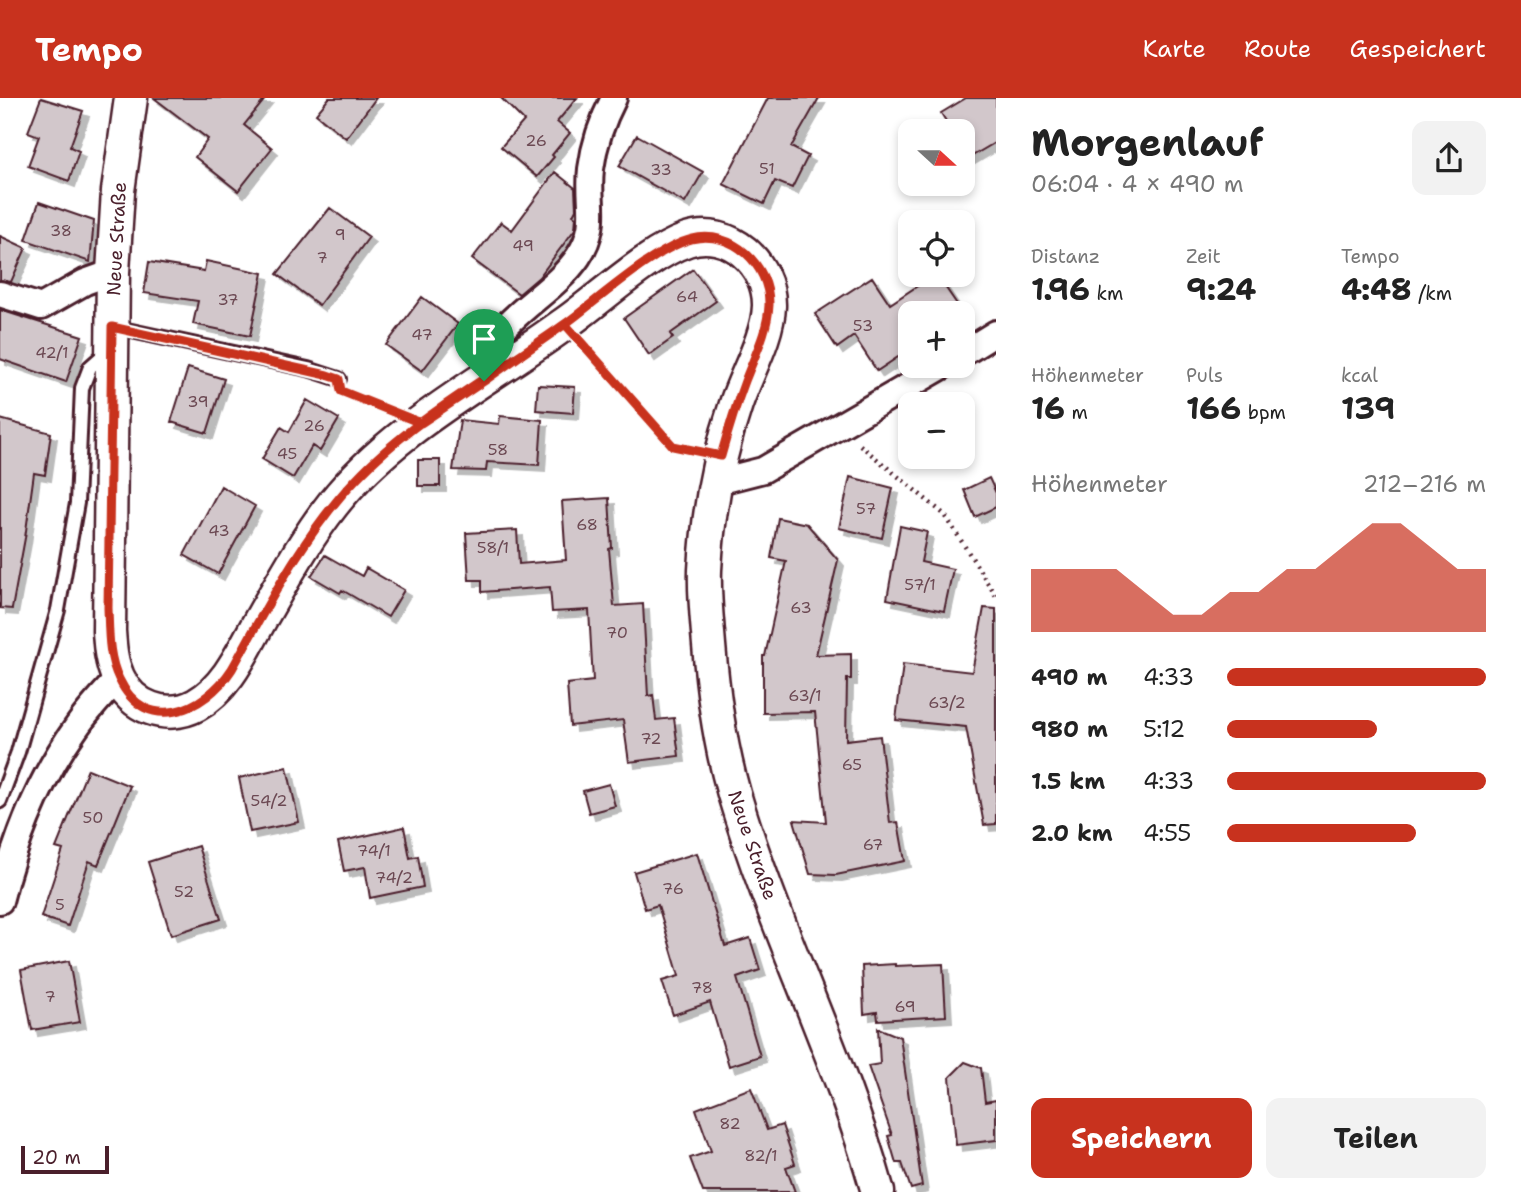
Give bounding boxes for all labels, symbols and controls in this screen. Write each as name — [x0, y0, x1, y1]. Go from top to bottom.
text: Tempo — [35, 27, 143, 72]
text: Karte — [1142, 33, 1206, 65]
text: Route — [1244, 33, 1311, 65]
text: Gespeichert — [1349, 33, 1486, 65]
text: Morgenlauf — [1031, 117, 1264, 168]
north arrow — [898, 119, 975, 196]
map controls — [898, 119, 975, 469]
button: share — [1412, 121, 1486, 195]
house number: 26 — [525, 130, 547, 151]
house number: 51 — [759, 158, 775, 179]
house number: 33 — [650, 159, 672, 180]
text: 06:04 · 4 × 490 m — [1031, 169, 1244, 199]
street label: Neue Straße — [101, 181, 132, 297]
button: locate — [898, 210, 975, 287]
house number: 38 — [50, 220, 72, 241]
house number: 9 — [334, 224, 346, 245]
house number: 49 — [512, 235, 534, 256]
text: Distanz — [1031, 244, 1100, 269]
text: Zeit — [1186, 244, 1221, 269]
text: Tempo — [1341, 244, 1400, 269]
house number: 7 — [316, 247, 328, 268]
text: 1.96 — [1031, 269, 1090, 310]
text: 9:24 — [1186, 269, 1256, 310]
text: 4:48 — [1341, 269, 1412, 310]
text: km — [1090, 281, 1123, 306]
text: /km — [1412, 281, 1452, 306]
house number: 64 — [676, 286, 698, 307]
house number: 37 — [217, 289, 239, 310]
button: + — [898, 301, 975, 378]
pin — [454, 309, 514, 381]
house number: 53 — [853, 315, 873, 336]
icon: arrive — [465, 320, 503, 358]
house number: 47 — [411, 324, 433, 345]
house number: 42/1 — [35, 342, 69, 363]
text: Höhenmeter — [1031, 363, 1144, 388]
text: Puls — [1186, 363, 1223, 388]
text: kcal — [1341, 363, 1378, 388]
text: 16 — [1031, 388, 1065, 429]
text: 166 — [1186, 388, 1241, 429]
text: 139 — [1341, 388, 1395, 429]
house number: 39 — [187, 391, 209, 412]
button: − — [898, 392, 975, 469]
text: m — [1065, 400, 1088, 425]
text: bpm — [1241, 400, 1286, 425]
house number: 26 — [303, 415, 325, 436]
house number: 58 — [488, 439, 508, 460]
house number: 45 — [277, 443, 297, 464]
text: Höhenmeter — [1031, 469, 1168, 499]
text: 212–216 m — [1363, 469, 1486, 499]
house number: 57 — [856, 498, 876, 519]
house number: 68 — [576, 514, 598, 535]
house number: 43 — [208, 520, 230, 541]
house number: 58/1 — [477, 537, 509, 558]
house number: 57/1 — [904, 574, 936, 595]
house number: 63 — [790, 597, 812, 618]
house number: 70 — [606, 622, 628, 643]
text: 490 m — [1031, 662, 1107, 692]
text: 4:33 — [1143, 662, 1194, 692]
house number: 63/1 — [788, 685, 822, 706]
house number: 63/2 — [928, 692, 966, 713]
text: 980 m — [1031, 714, 1108, 744]
text: 5:12 — [1143, 714, 1185, 744]
house number: 72 — [640, 728, 662, 749]
house number: 65 — [842, 754, 862, 775]
text: 1.5 km — [1031, 766, 1105, 796]
text: 4:33 — [1143, 766, 1194, 796]
street label: Neue Straße — [722, 787, 783, 903]
house number: 54/2 — [251, 790, 287, 811]
house number: 50 — [83, 807, 103, 828]
text: 2.0 km — [1031, 818, 1113, 848]
text: 4:55 — [1143, 818, 1191, 848]
house number: 67 — [863, 834, 883, 855]
house number: 74/1 — [357, 840, 391, 861]
house number: 74/2 — [375, 867, 413, 888]
house number: 76 — [662, 878, 684, 899]
house number: 52 — [174, 881, 194, 902]
house number: 5 — [55, 894, 65, 915]
house number: 78 — [691, 977, 713, 998]
house number: 7 — [44, 986, 56, 1007]
house number: 69 — [894, 996, 916, 1017]
button: Speichern — [1031, 1098, 1252, 1178]
button: Teilen — [1266, 1098, 1486, 1178]
house number: 82 — [719, 1113, 741, 1134]
scale bar — [21, 1143, 108, 1175]
text: 20 m — [32, 1145, 81, 1170]
house number: 82/1 — [744, 1145, 778, 1166]

